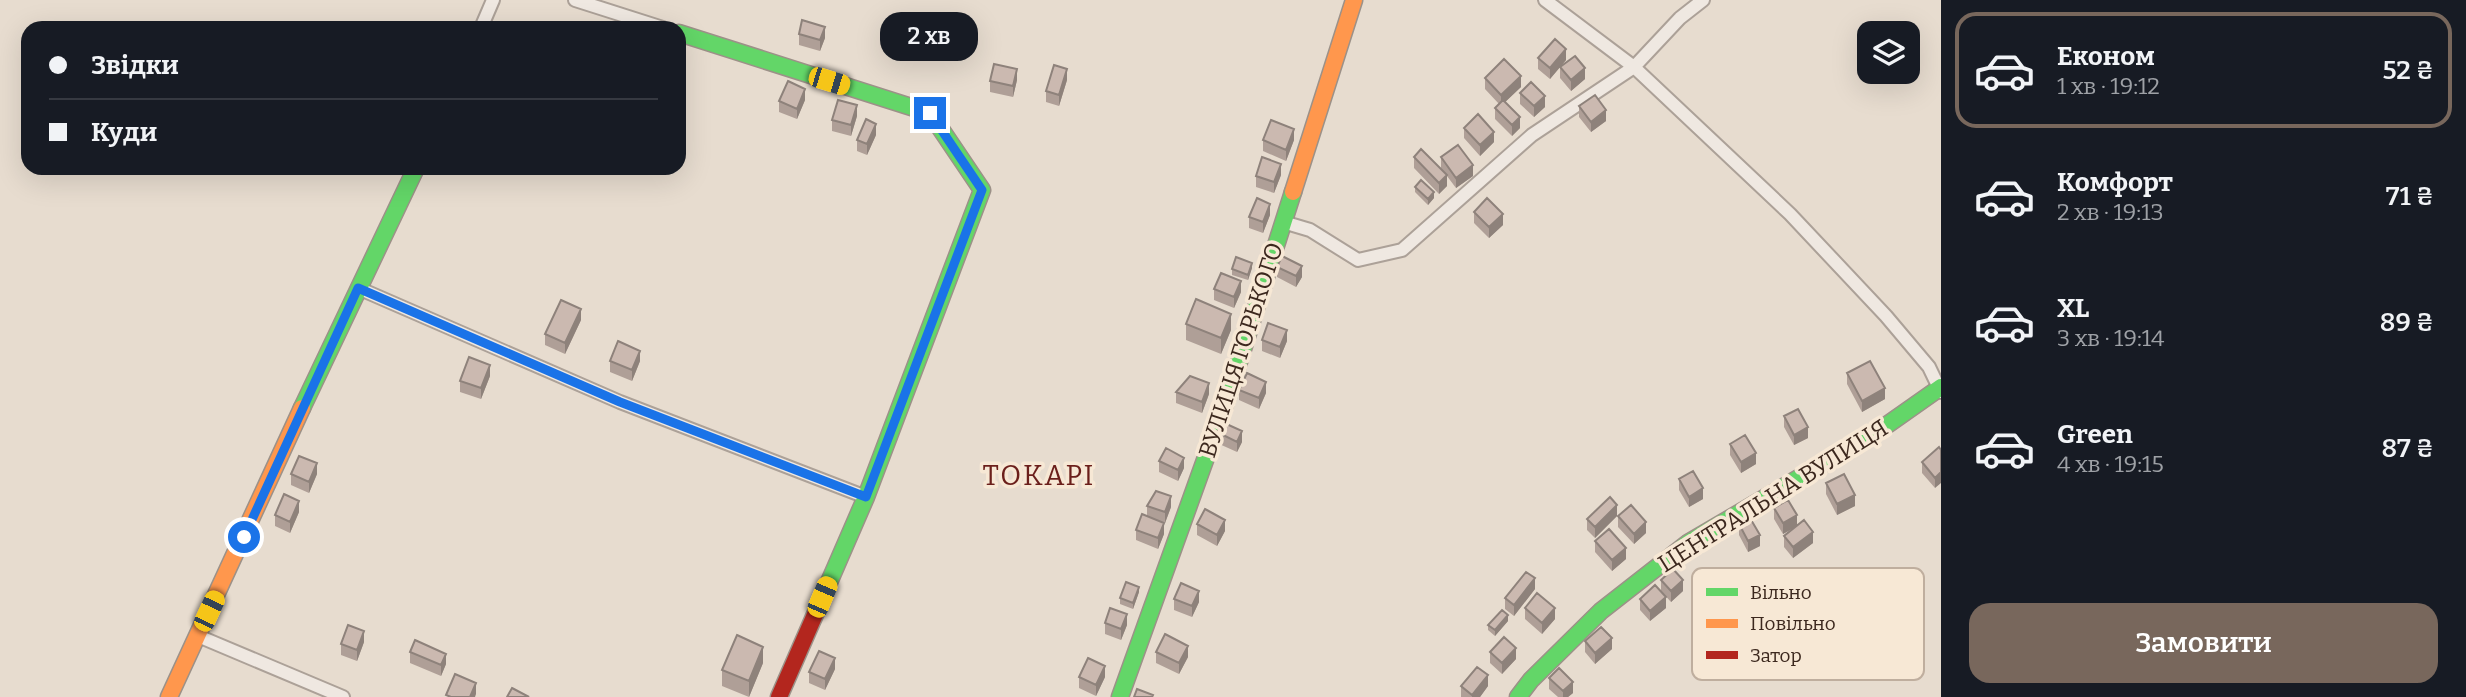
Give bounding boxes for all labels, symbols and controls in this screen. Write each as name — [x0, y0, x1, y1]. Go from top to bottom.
callout: 2 хв — [881, 11, 979, 60]
map controls — [1857, 21, 1920, 84]
button: layers — [1857, 21, 1920, 84]
text: 2 хв — [908, 22, 950, 50]
icon: car — [1973, 39, 2036, 102]
text: Економ — [2057, 41, 2155, 72]
text: Звідки — [91, 50, 179, 81]
text: 52 ₴ — [2383, 55, 2434, 86]
car — [806, 65, 853, 97]
text: 1 хв · 19:12 — [2057, 72, 2160, 100]
route end — [914, 97, 946, 129]
text: Куди — [91, 117, 157, 148]
icon: car — [1973, 165, 2036, 228]
text: Комфорт — [2057, 167, 2173, 198]
text: 71 ₴ — [2386, 181, 2434, 212]
text: 2 хв · 19:13 — [2057, 198, 2164, 226]
street label: ВУЛИЦЯ ГОРЬКОГО — [1193, 239, 1289, 461]
icon: car — [1973, 291, 2036, 354]
text: XL — [2057, 293, 2089, 324]
text: 89 ₴ — [2380, 307, 2434, 338]
text: 3 хв · 19:14 — [2057, 324, 2165, 352]
street label: ЦЕНТРАЛЬНА ВУЛИЦЯ — [1653, 414, 1893, 578]
icon: car — [1973, 417, 2036, 480]
text: Green — [2057, 419, 2133, 450]
text: 87 ₴ — [2381, 433, 2434, 464]
text: 4 хв · 19:15 — [2057, 450, 2164, 478]
district label: ТОКАРІ — [983, 459, 1095, 492]
route start — [228, 521, 260, 553]
legend — [1692, 568, 1924, 680]
car — [805, 574, 840, 620]
text: Вільно — [1750, 581, 1812, 604]
car — [191, 588, 228, 634]
button: Замовити — [1969, 603, 2438, 683]
text: Повільно — [1750, 612, 1836, 635]
text: Затор — [1750, 644, 1802, 667]

